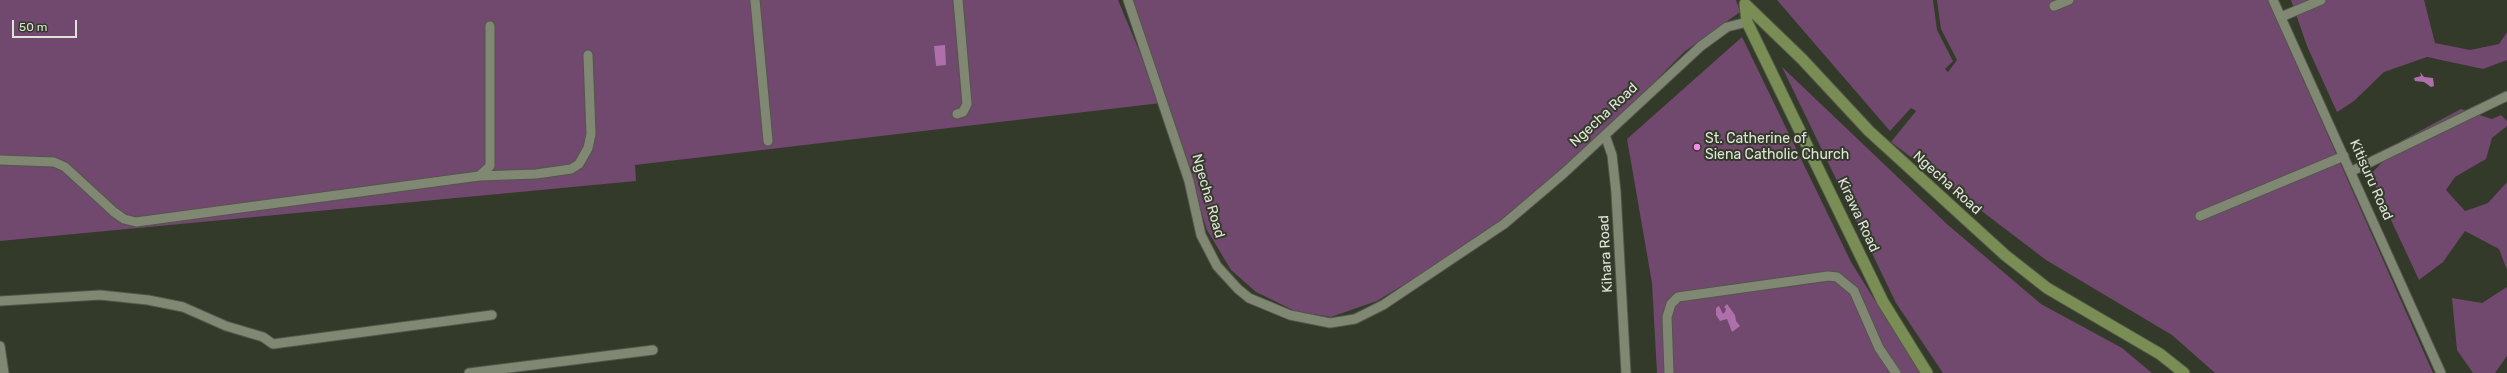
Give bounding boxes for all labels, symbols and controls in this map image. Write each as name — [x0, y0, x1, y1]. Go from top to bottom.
scale bar — [14, 12, 79, 38]
text: 50 m — [19, 20, 47, 34]
street label: Ngecha Road — [1567, 79, 1641, 151]
place label: St. Catherine of Siena Catholic Church — [1705, 131, 1849, 164]
street label: Kitisuru Road — [2346, 137, 2396, 223]
marker: St. Catherine of Siena Catholic Church — [1692, 142, 1702, 152]
street label: Ngecha Road — [1909, 148, 1985, 218]
street label: Ngecha Road — [1188, 152, 1228, 240]
street label: Kirawa Road — [1833, 175, 1883, 255]
street label: Kihara Road — [1596, 215, 1616, 293]

